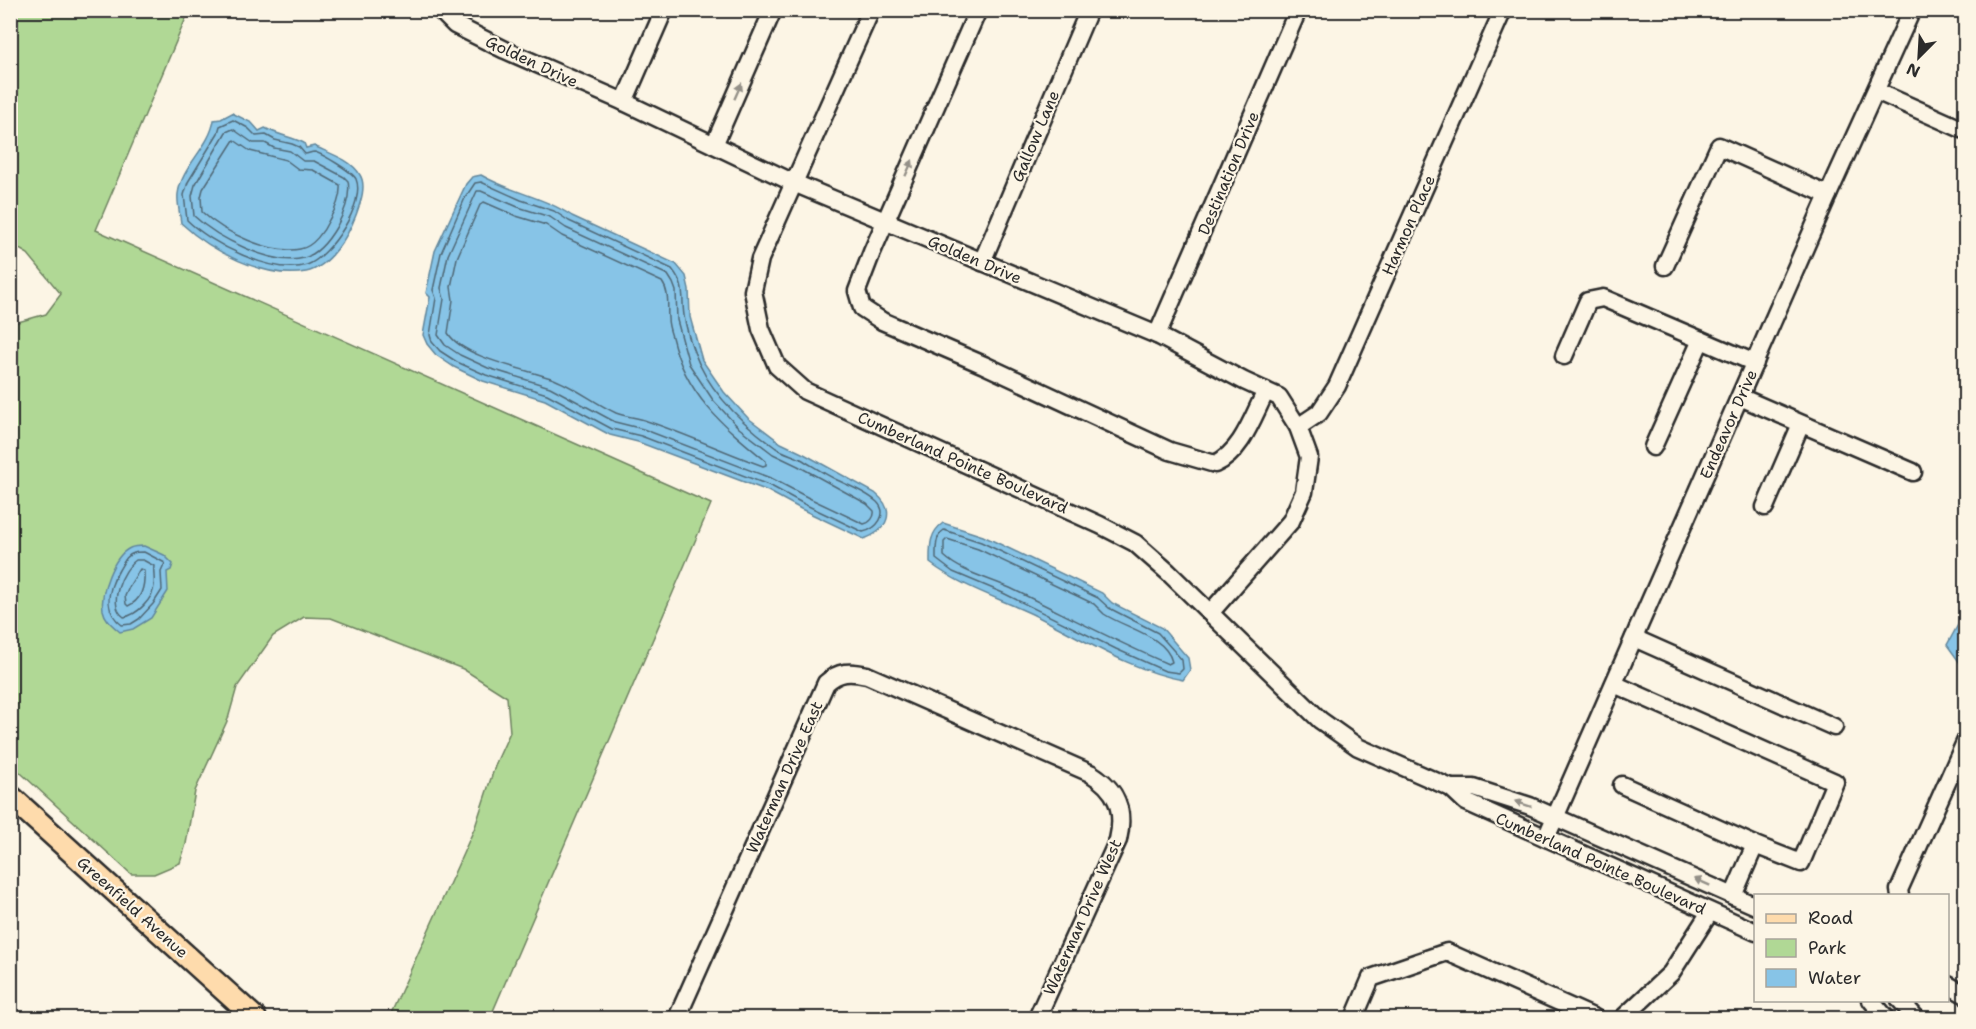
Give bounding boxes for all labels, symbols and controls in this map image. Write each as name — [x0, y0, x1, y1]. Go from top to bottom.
north arrow — [1889, 27, 1949, 87]
street label: Golden Drive — [482, 31, 581, 92]
text: N — [1903, 58, 1923, 82]
one-way arrow — [733, 83, 742, 100]
street label: Gallow Lane — [1007, 87, 1064, 185]
street label: Destination Drive — [1193, 108, 1264, 238]
one-way arrow — [904, 158, 914, 176]
street label: Harmon Place — [1377, 172, 1440, 279]
street label: Golden Drive — [925, 230, 1025, 289]
street label: Endeavor Drive — [1695, 366, 1762, 482]
street label: Cumberland Pointe Boulevard — [854, 407, 1071, 518]
street label: Waterman Drive East — [741, 698, 828, 857]
one-way arrow — [1514, 799, 1532, 808]
street label: Cumberland Pointe Boulevard — [1492, 808, 1709, 919]
street label: Waterman Drive West — [1039, 836, 1126, 998]
street label: Greenfield Avenue — [73, 852, 193, 963]
one-way arrow — [1693, 877, 1711, 886]
legend — [1754, 894, 1949, 1002]
text: Road — [1808, 906, 1853, 930]
text: Park — [1808, 936, 1847, 960]
text: Water — [1808, 966, 1861, 990]

